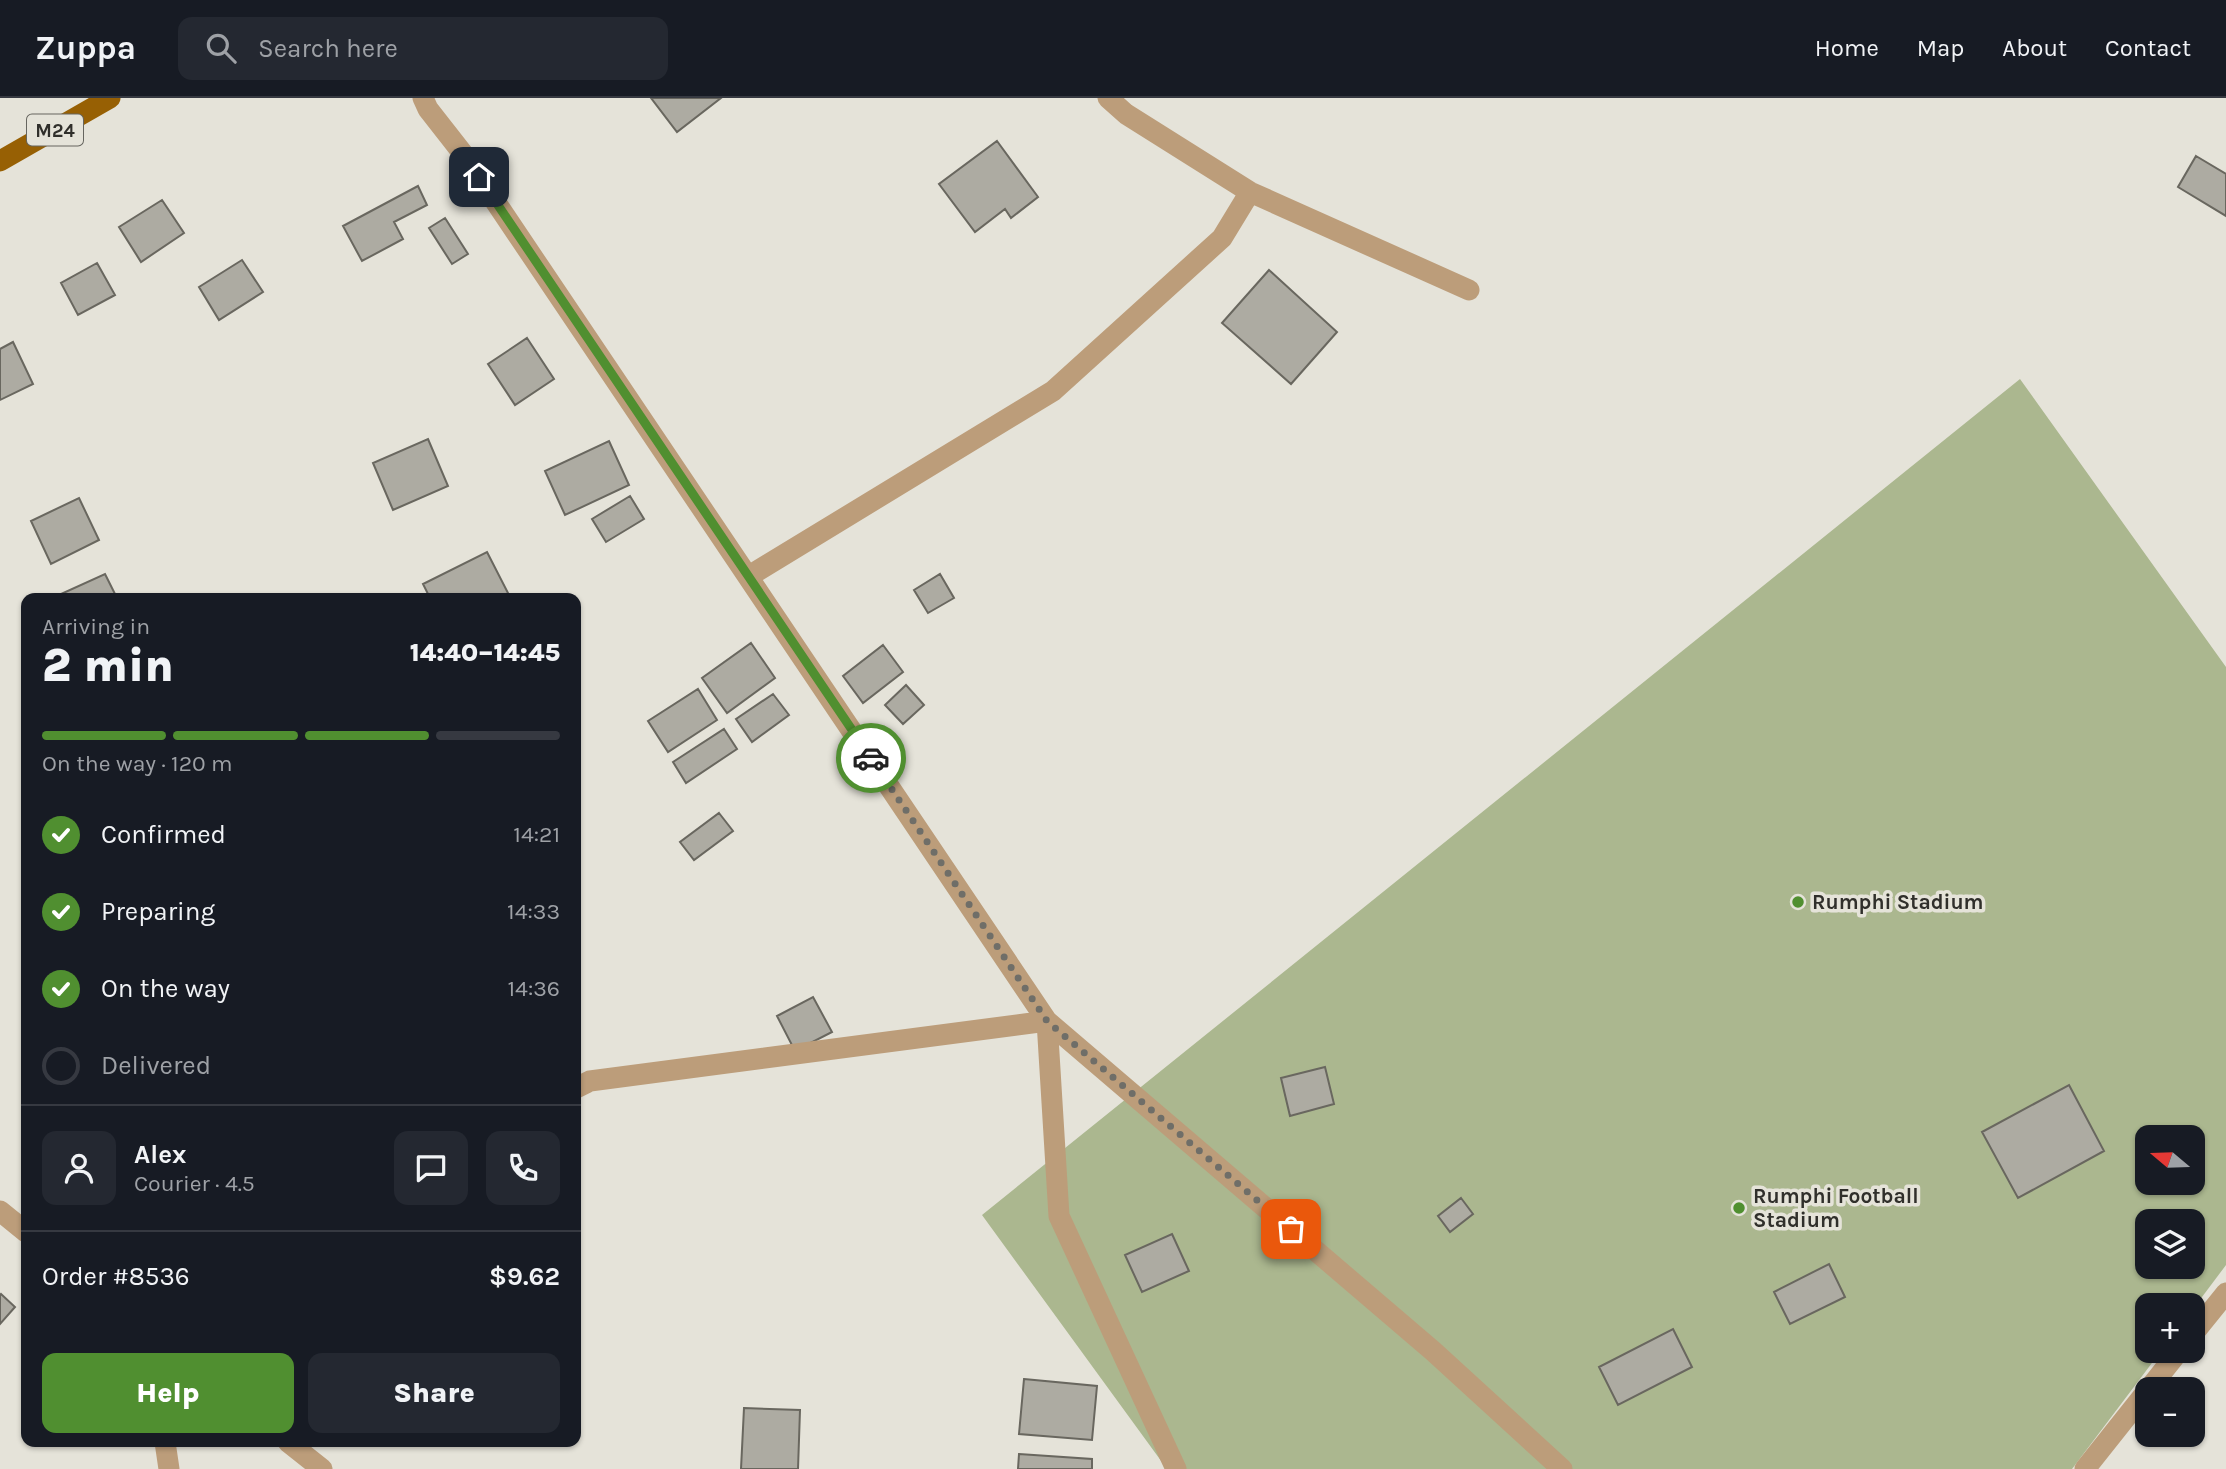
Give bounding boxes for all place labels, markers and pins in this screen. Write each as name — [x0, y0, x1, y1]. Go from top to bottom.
pin — [449, 147, 509, 207]
place label: Rumphi Stadium — [1812, 890, 1984, 914]
marker: Rumphi Stadium — [1790, 894, 1806, 910]
place label: Rumphi Football Stadium — [1753, 1184, 1919, 1232]
pin — [1261, 1199, 1321, 1259]
marker: Rumphi Football Stadium — [1731, 1200, 1747, 1216]

